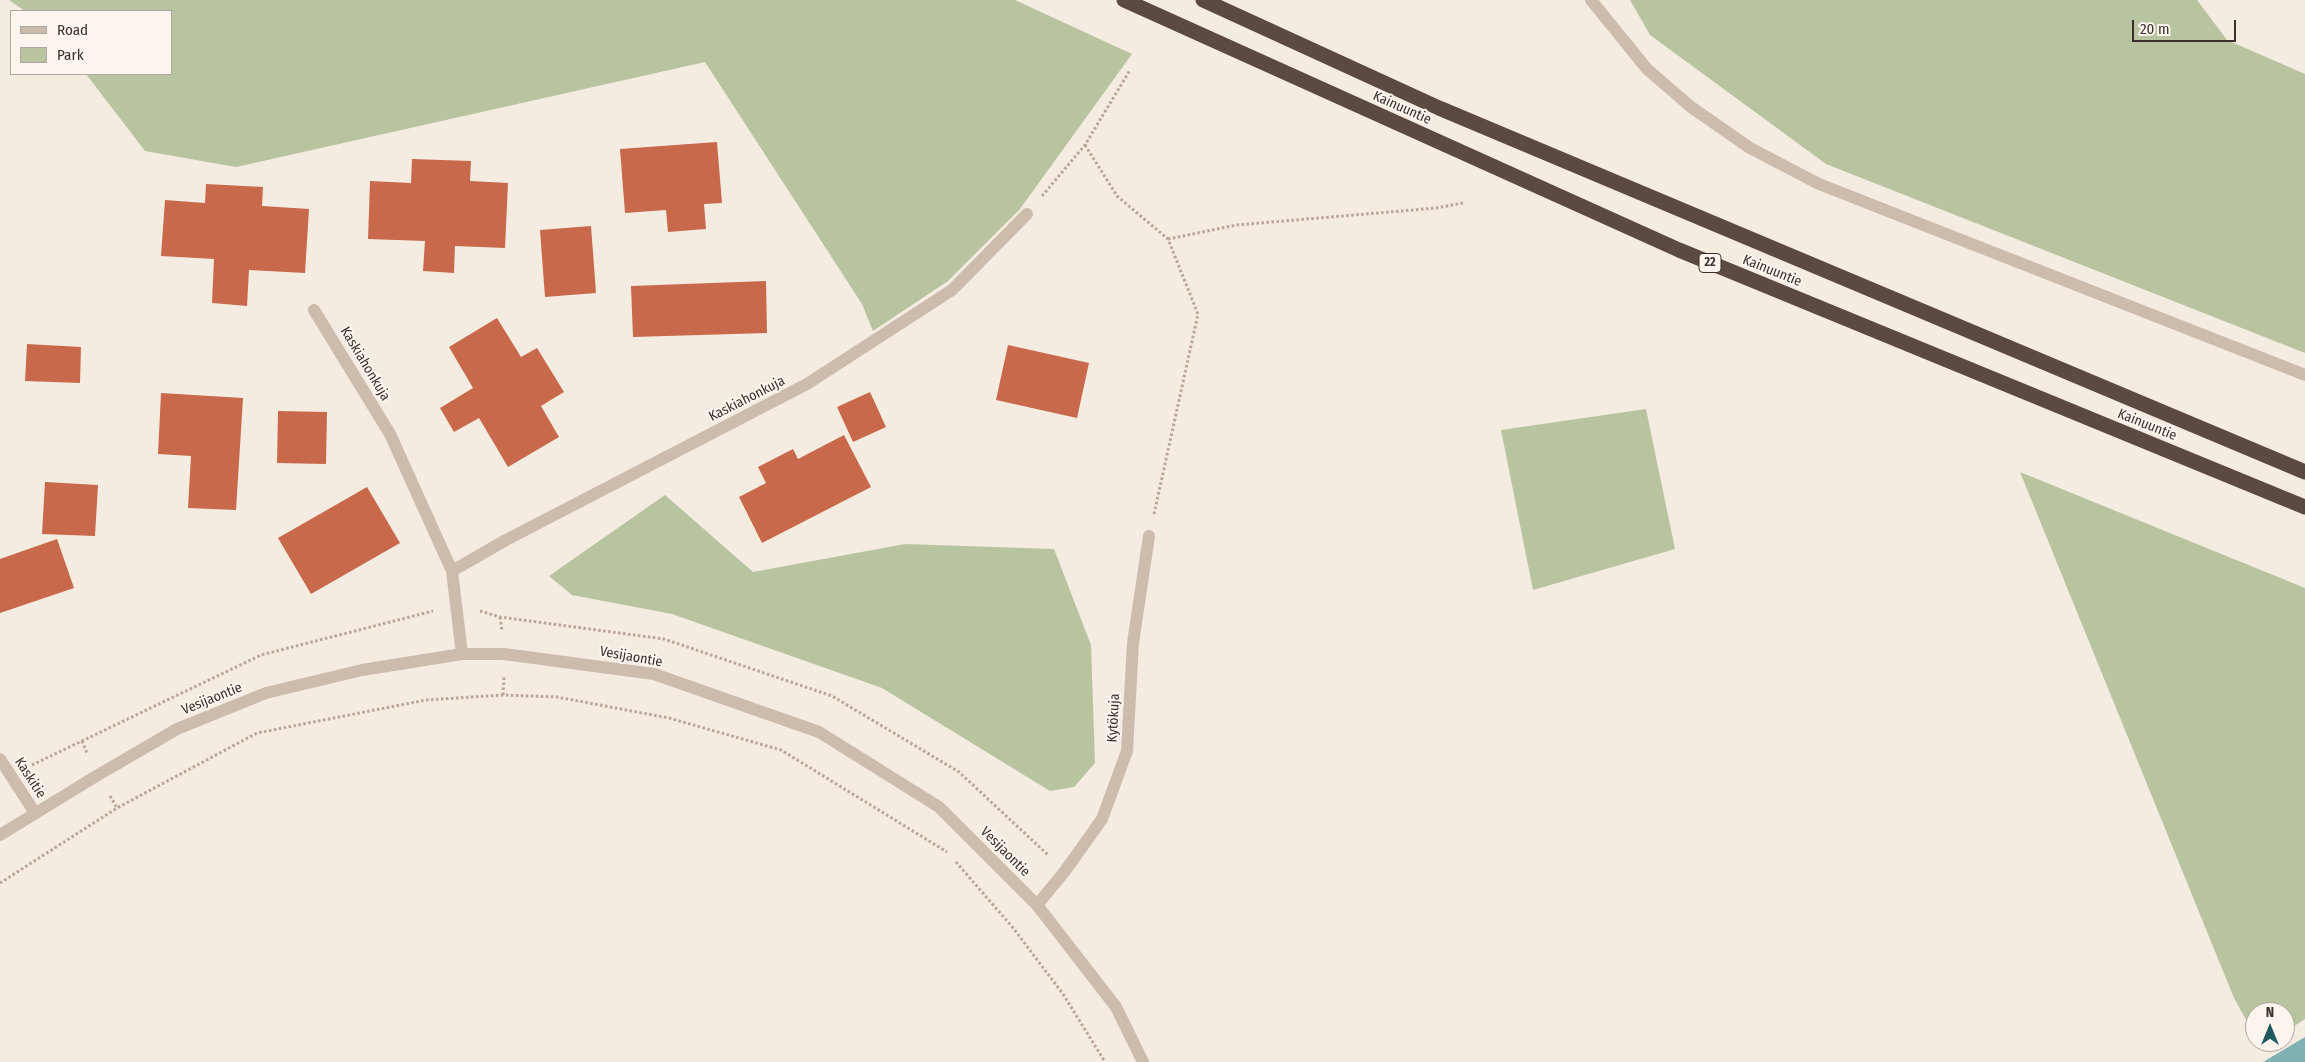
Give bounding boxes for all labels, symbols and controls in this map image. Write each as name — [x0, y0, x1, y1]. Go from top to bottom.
legend — [10, 10, 172, 75]
scale bar — [2135, 10, 2239, 42]
text: 20 m — [2140, 20, 2170, 38]
text: Road — [57, 21, 88, 39]
text: Park — [57, 46, 84, 64]
street label: Kainuuntie — [1370, 88, 1434, 128]
street label: Kainuuntie — [1740, 252, 1804, 290]
road number: 22 — [1699, 254, 1721, 272]
street label: Kaskiahonkuja — [336, 324, 394, 404]
street label: Kaskiahonkuja — [706, 373, 788, 425]
street label: Kainuuntie — [2115, 406, 2179, 444]
street label: Vesijaontie — [598, 643, 664, 671]
street label: Vesijaontie — [179, 679, 245, 719]
street label: Kytökuja — [1104, 693, 1124, 743]
street label: Kaskitie — [11, 755, 49, 801]
street label: Vesijaontie — [977, 824, 1033, 880]
north arrow — [2245, 1002, 2295, 1052]
text: N — [2266, 1004, 2274, 1021]

